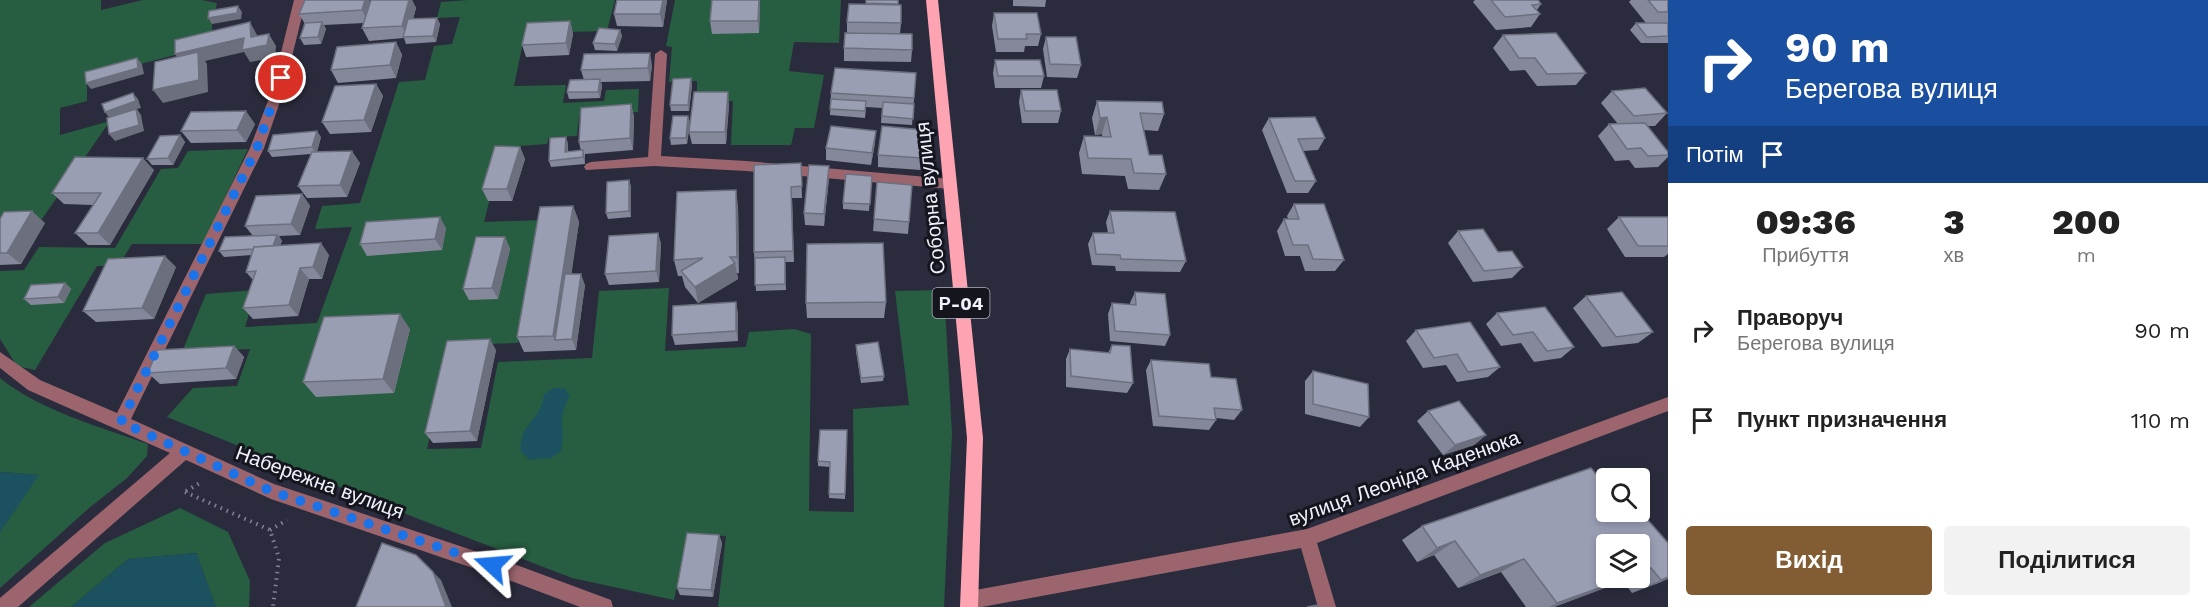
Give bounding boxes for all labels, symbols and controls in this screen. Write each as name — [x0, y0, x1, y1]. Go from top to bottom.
text: 90 m — [1785, 23, 1889, 72]
icon: right — [1686, 24, 1764, 102]
pin — [255, 52, 306, 103]
icon: arrive — [264, 61, 297, 94]
text: Берегова вулиця — [1785, 73, 1998, 105]
street label: Соборна вулиця — [910, 121, 950, 275]
icon: arrive — [1756, 138, 1789, 171]
text: Потім — [1686, 142, 1744, 167]
text: 09:36 — [1755, 201, 1856, 243]
text: 3 — [1943, 201, 1965, 243]
text: 200 — [2052, 201, 2121, 243]
text: Прибуття — [1762, 243, 1849, 267]
text: хв — [1944, 243, 1964, 267]
text: m — [2077, 243, 2096, 267]
road number: Р-04 — [932, 288, 990, 318]
text: Праворуч — [1737, 305, 1843, 330]
icon: right — [1686, 314, 1719, 347]
text: 90 m — [2134, 318, 2190, 343]
text: Берегова вулиця — [1737, 331, 1895, 355]
icon: arrive — [1686, 404, 1719, 437]
text: Пункт призначення — [1737, 407, 1947, 432]
text: 110 m — [2131, 408, 2190, 433]
street label: вулиця Леоніда Каденюка — [1285, 425, 1524, 531]
street label: Набережна вулиця — [233, 440, 407, 524]
map controls — [1596, 468, 1650, 588]
button: search — [1596, 468, 1650, 522]
button: Вихід — [1686, 526, 1932, 595]
button: Поділитися — [1944, 526, 2190, 595]
position arrow — [460, 533, 524, 597]
button: layers — [1596, 534, 1650, 588]

